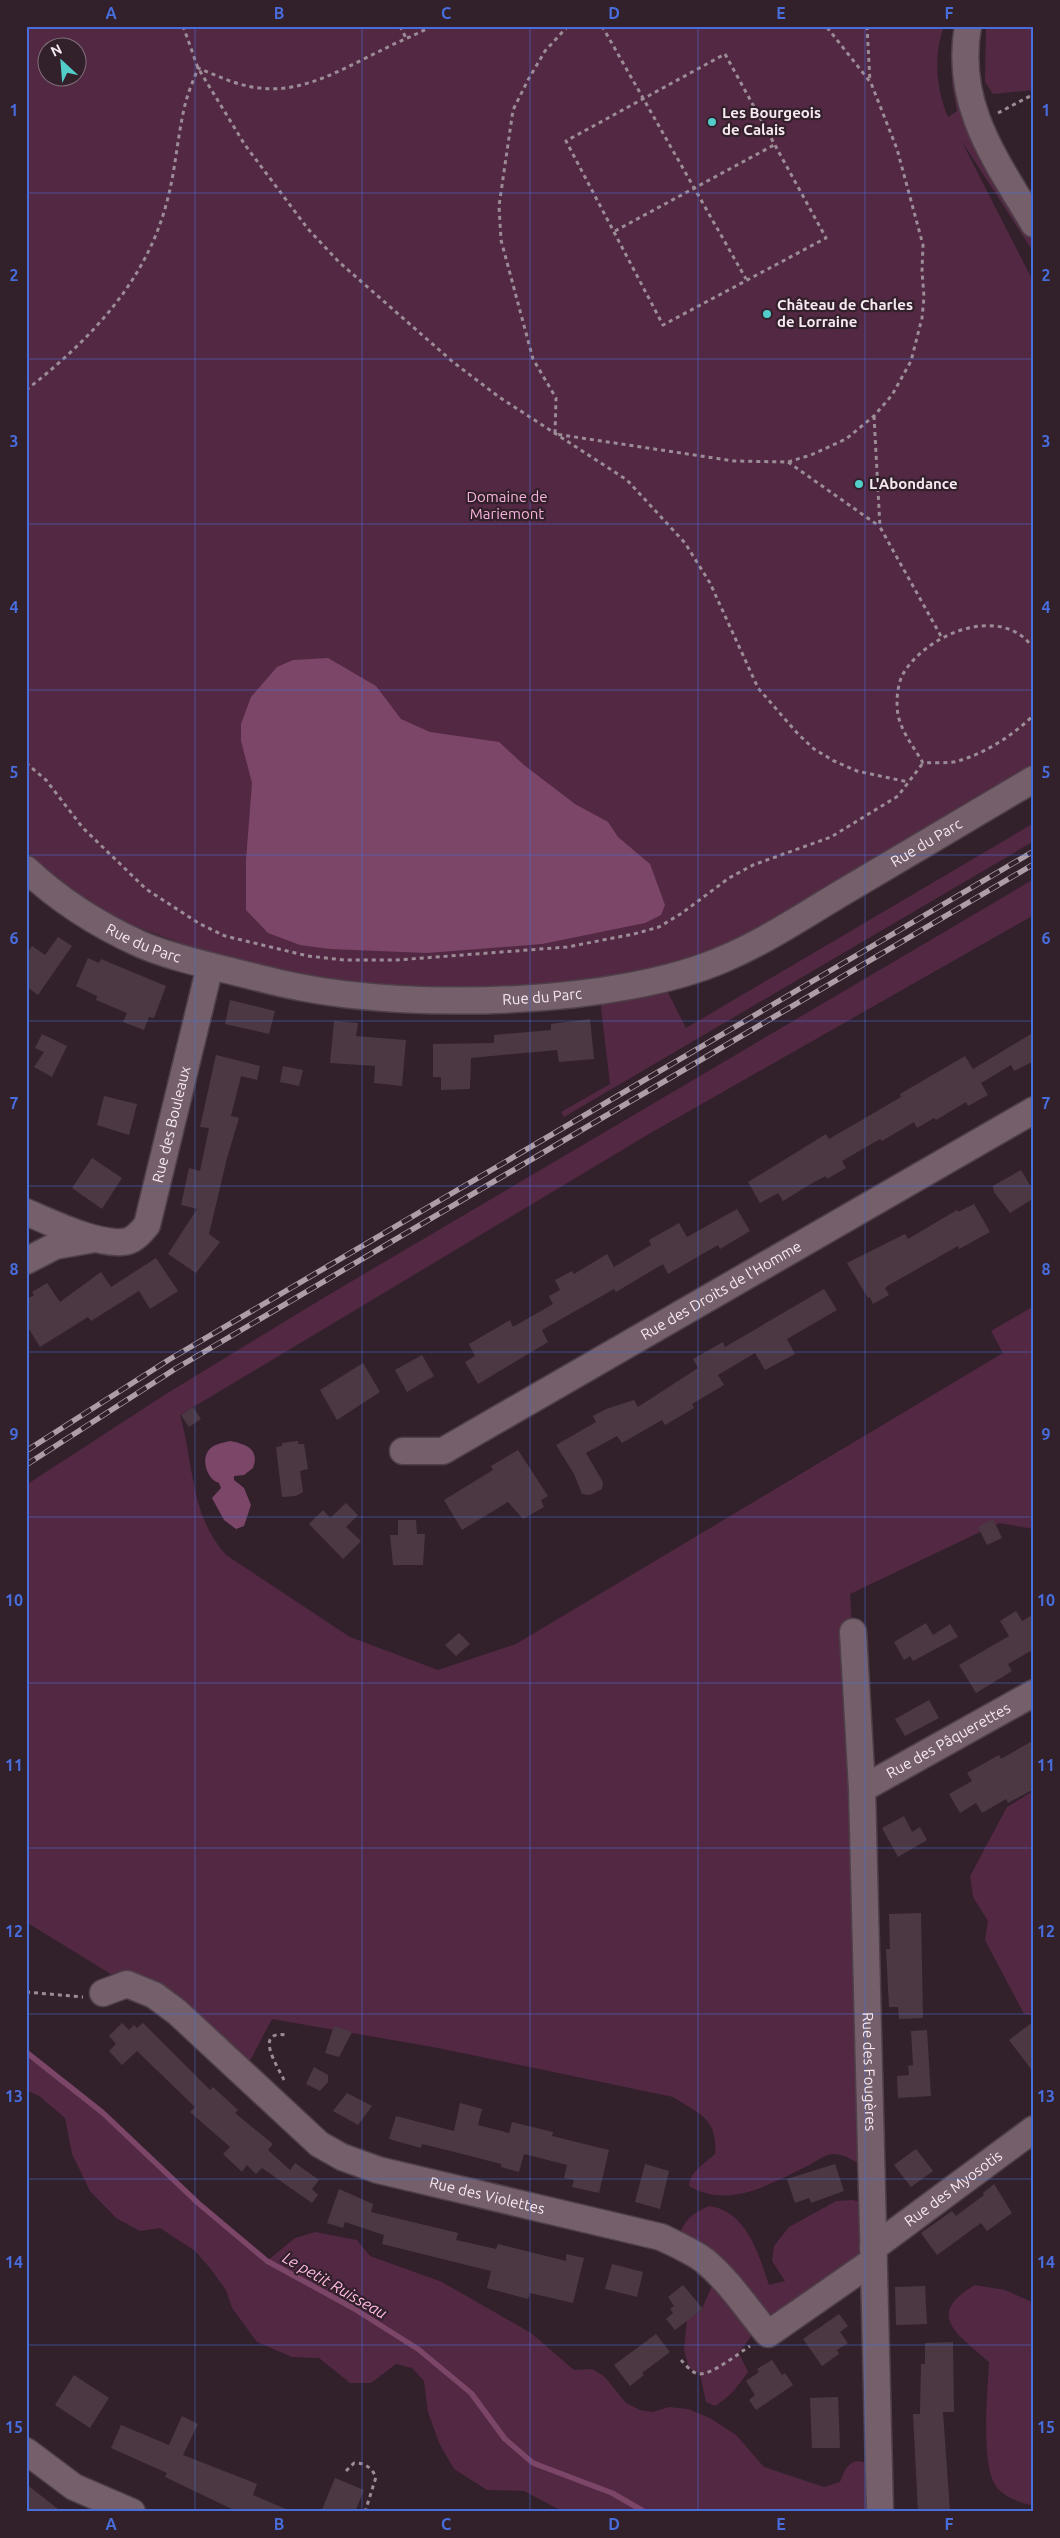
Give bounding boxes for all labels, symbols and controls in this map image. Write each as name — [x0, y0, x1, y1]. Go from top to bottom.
text: A — [105, 4, 117, 22]
text: B — [274, 4, 284, 22]
text: C — [441, 4, 451, 22]
text: D — [608, 4, 620, 22]
text: E — [776, 4, 786, 22]
text: F — [945, 4, 954, 22]
north arrow — [38, 38, 88, 88]
text: N — [48, 41, 65, 60]
text: 1 — [9, 101, 19, 119]
text: 1 — [1041, 101, 1051, 119]
place label: Les Bourgeois de Calais — [722, 104, 821, 138]
marker: Les Bourgeois de Calais — [706, 116, 718, 128]
text: 2 — [9, 266, 19, 284]
text: 2 — [1041, 266, 1051, 284]
place label: Château de Charles de Lorraine — [777, 296, 913, 330]
marker: Château de Charles de Lorraine — [761, 308, 773, 320]
text: 3 — [9, 432, 19, 450]
text: 3 — [1041, 432, 1051, 450]
place label: L'Abondance — [869, 475, 958, 492]
marker: L'Abondance — [853, 478, 865, 490]
park label: Domaine de Mariemont — [466, 488, 548, 522]
text: 4 — [9, 598, 19, 616]
text: 4 — [1041, 598, 1051, 616]
text: 5 — [9, 763, 19, 781]
text: 5 — [1041, 763, 1051, 781]
street label: Rue du Parc — [887, 815, 965, 870]
street label: Rue du Parc — [103, 920, 183, 966]
text: 6 — [9, 929, 19, 947]
text: 6 — [1041, 929, 1051, 947]
street label: Rue du Parc — [502, 984, 583, 1008]
street label: Rue des Bouleaux — [149, 1064, 193, 1185]
text: 7 — [9, 1094, 19, 1112]
text: 7 — [1041, 1094, 1051, 1112]
street label: Rue des Droits de l'Homme — [637, 1237, 804, 1343]
text: 8 — [9, 1260, 19, 1278]
text: 8 — [1041, 1260, 1051, 1278]
text: 9 — [9, 1425, 19, 1443]
text: 9 — [1041, 1425, 1051, 1443]
text: 10 — [5, 1591, 23, 1609]
text: 10 — [1037, 1591, 1055, 1609]
street label: Rue des Pâquerettes — [883, 1699, 1013, 1782]
text: 11 — [5, 1756, 23, 1774]
text: 11 — [1037, 1756, 1055, 1774]
text: 12 — [5, 1922, 23, 1940]
text: 12 — [1037, 1922, 1055, 1940]
street label: Rue des Fougères — [860, 2012, 880, 2131]
text: 13 — [5, 2087, 23, 2105]
text: 13 — [1037, 2087, 1055, 2105]
street label: Rue des Myosotis — [901, 2147, 1005, 2230]
street label: Rue des Violettes — [428, 2173, 546, 2217]
water label: Le petit Ruisseau — [280, 2248, 390, 2322]
text: 14 — [5, 2253, 23, 2271]
text: 14 — [1037, 2253, 1055, 2271]
text: 15 — [5, 2418, 23, 2436]
text: 15 — [1037, 2418, 1055, 2436]
text: A — [105, 2515, 117, 2533]
text: B — [274, 2515, 284, 2533]
text: C — [441, 2515, 451, 2533]
text: D — [608, 2515, 620, 2533]
text: E — [776, 2515, 786, 2533]
text: F — [945, 2515, 954, 2533]

